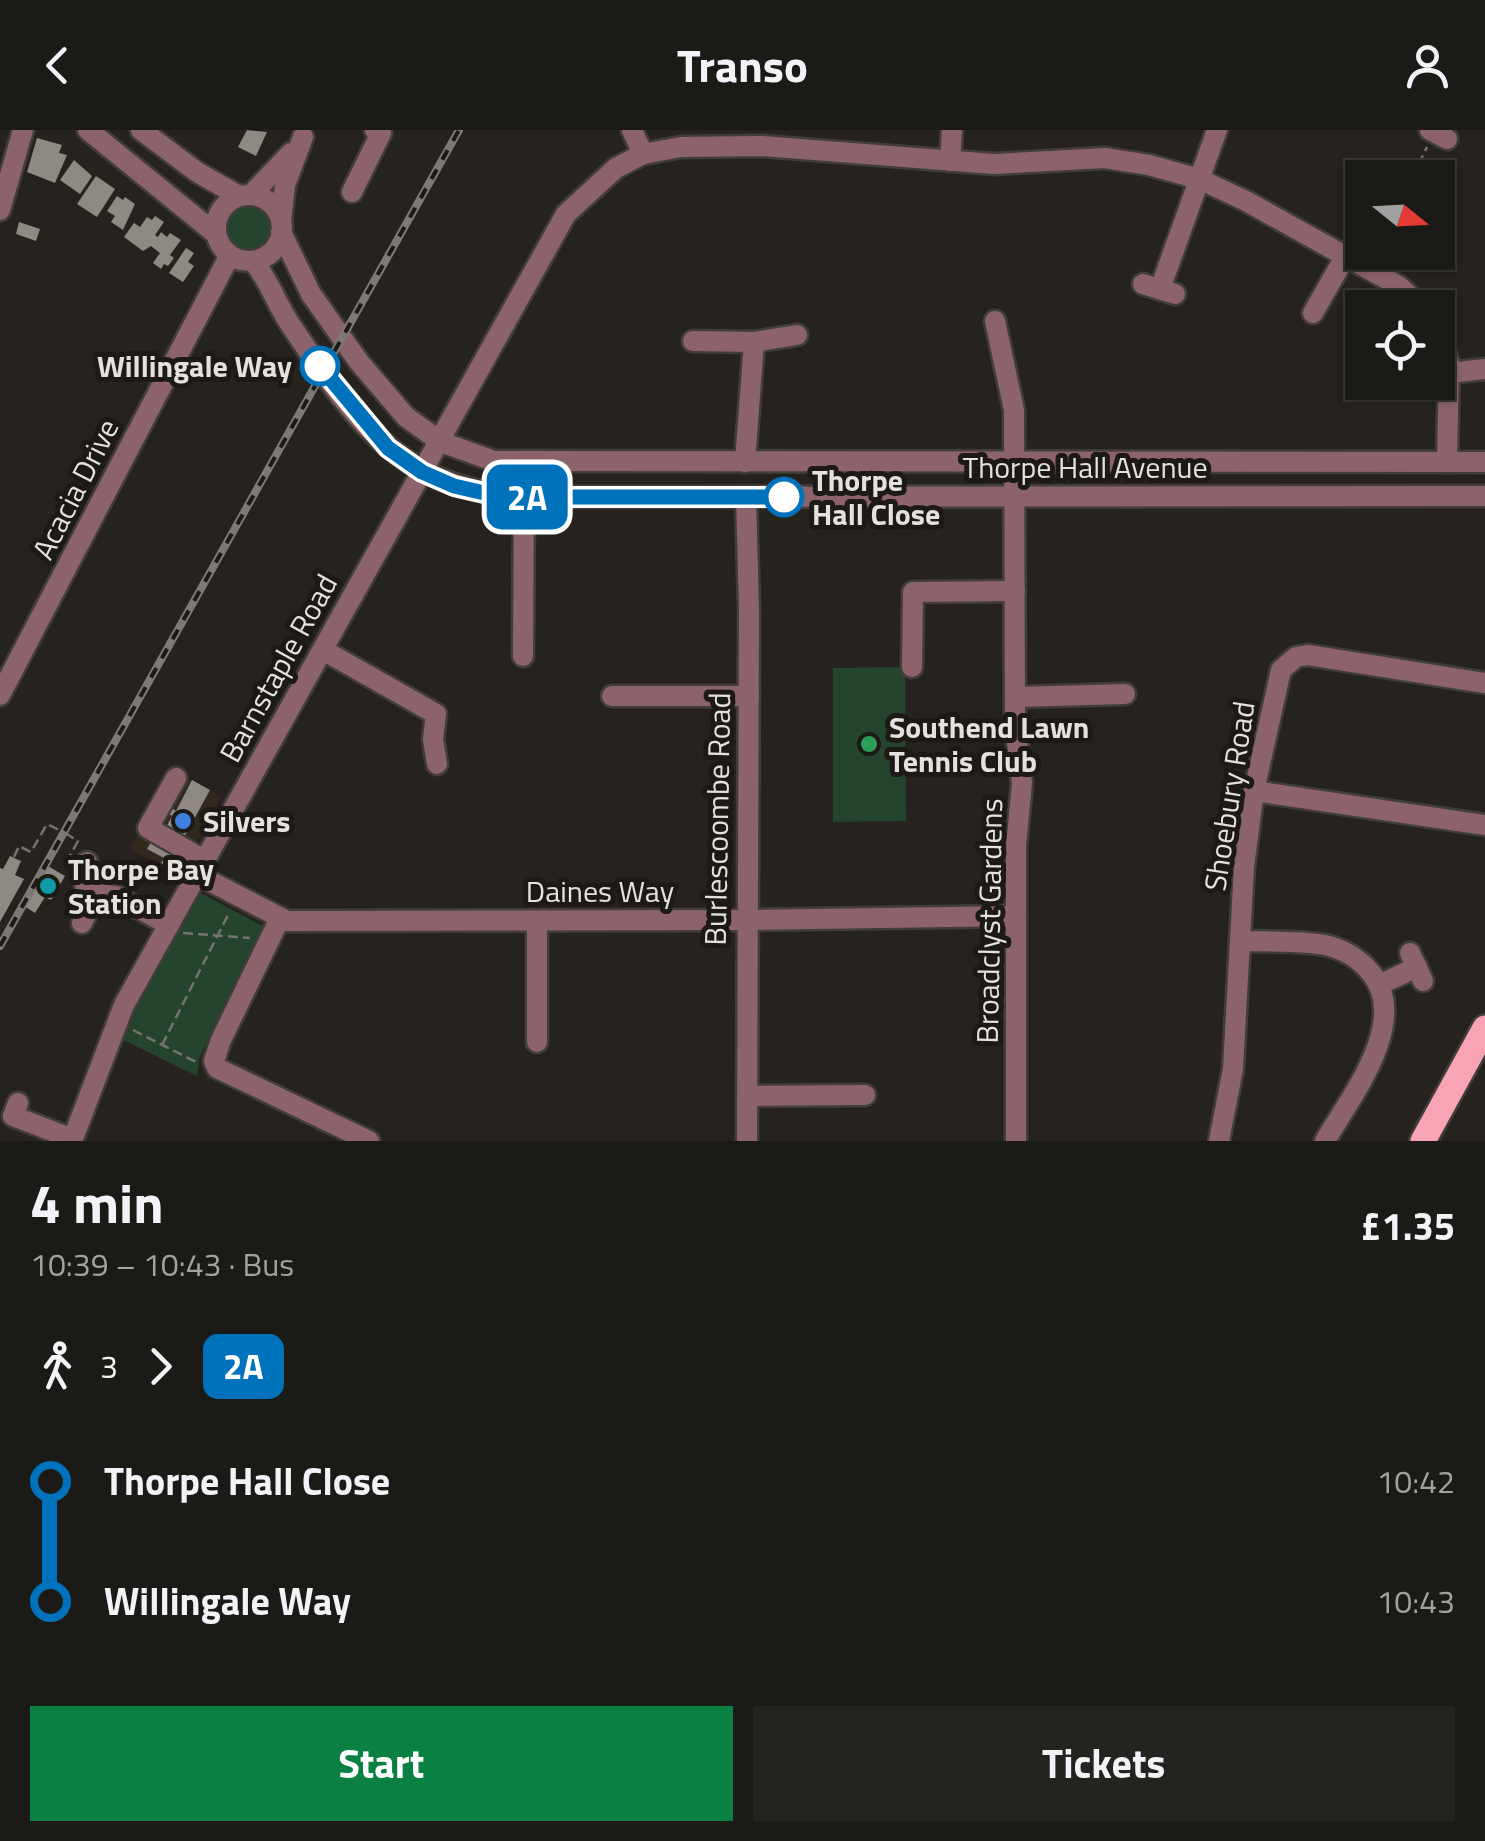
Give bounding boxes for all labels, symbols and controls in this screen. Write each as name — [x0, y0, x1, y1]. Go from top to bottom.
text: Transo — [677, 31, 808, 99]
icon: back — [30, 38, 85, 93]
icon: person — [1400, 38, 1455, 93]
north arrow — [1345, 160, 1455, 270]
map controls — [1345, 160, 1455, 400]
button: locate — [1345, 290, 1455, 400]
place label: Willingale Way — [97, 343, 292, 389]
marker: Willingale Way — [301, 347, 339, 385]
street label: Acacia Drive — [20, 411, 130, 567]
street label: Thorpe Hall Avenue — [962, 444, 1208, 490]
place label: Thorpe Hall Close — [812, 457, 940, 537]
line badge: 2A — [482, 464, 572, 530]
text: 2A — [507, 470, 547, 524]
marker: Thorpe Hall Close — [765, 478, 803, 516]
street label: Barnstaple Road — [207, 565, 349, 771]
street label: Burlescoombe Road — [692, 692, 742, 946]
street label: Shoebury Road — [1191, 698, 1267, 894]
place label: Southend Lawn Tennis Club — [889, 704, 1089, 784]
marker: Southend Lawn Tennis Club — [858, 733, 880, 755]
place label: Silvers — [203, 798, 291, 844]
street label: Broadclyst Gardens — [964, 798, 1014, 1044]
marker: Silvers — [172, 810, 194, 832]
place label: Thorpe Bay Station — [68, 846, 214, 926]
street label: Daines Way — [526, 868, 674, 914]
marker: Thorpe Bay Station — [37, 875, 59, 897]
text: 4 min — [30, 1161, 164, 1244]
text: £1.35 — [1360, 1197, 1455, 1255]
text: 10:39 – 10:43 · Bus — [30, 1240, 294, 1288]
icon: walk — [30, 1339, 85, 1394]
icon: forward — [133, 1339, 188, 1394]
text: 2A — [223, 1339, 264, 1393]
text: 3 — [100, 1342, 118, 1390]
text: Thorpe Hall Close — [104, 1452, 390, 1510]
text: 10:42 — [1376, 1457, 1455, 1505]
text: Willingale Way — [104, 1572, 351, 1630]
text: 10:43 — [1376, 1577, 1455, 1625]
button: Start — [30, 1706, 733, 1821]
button: Tickets — [753, 1706, 1455, 1821]

